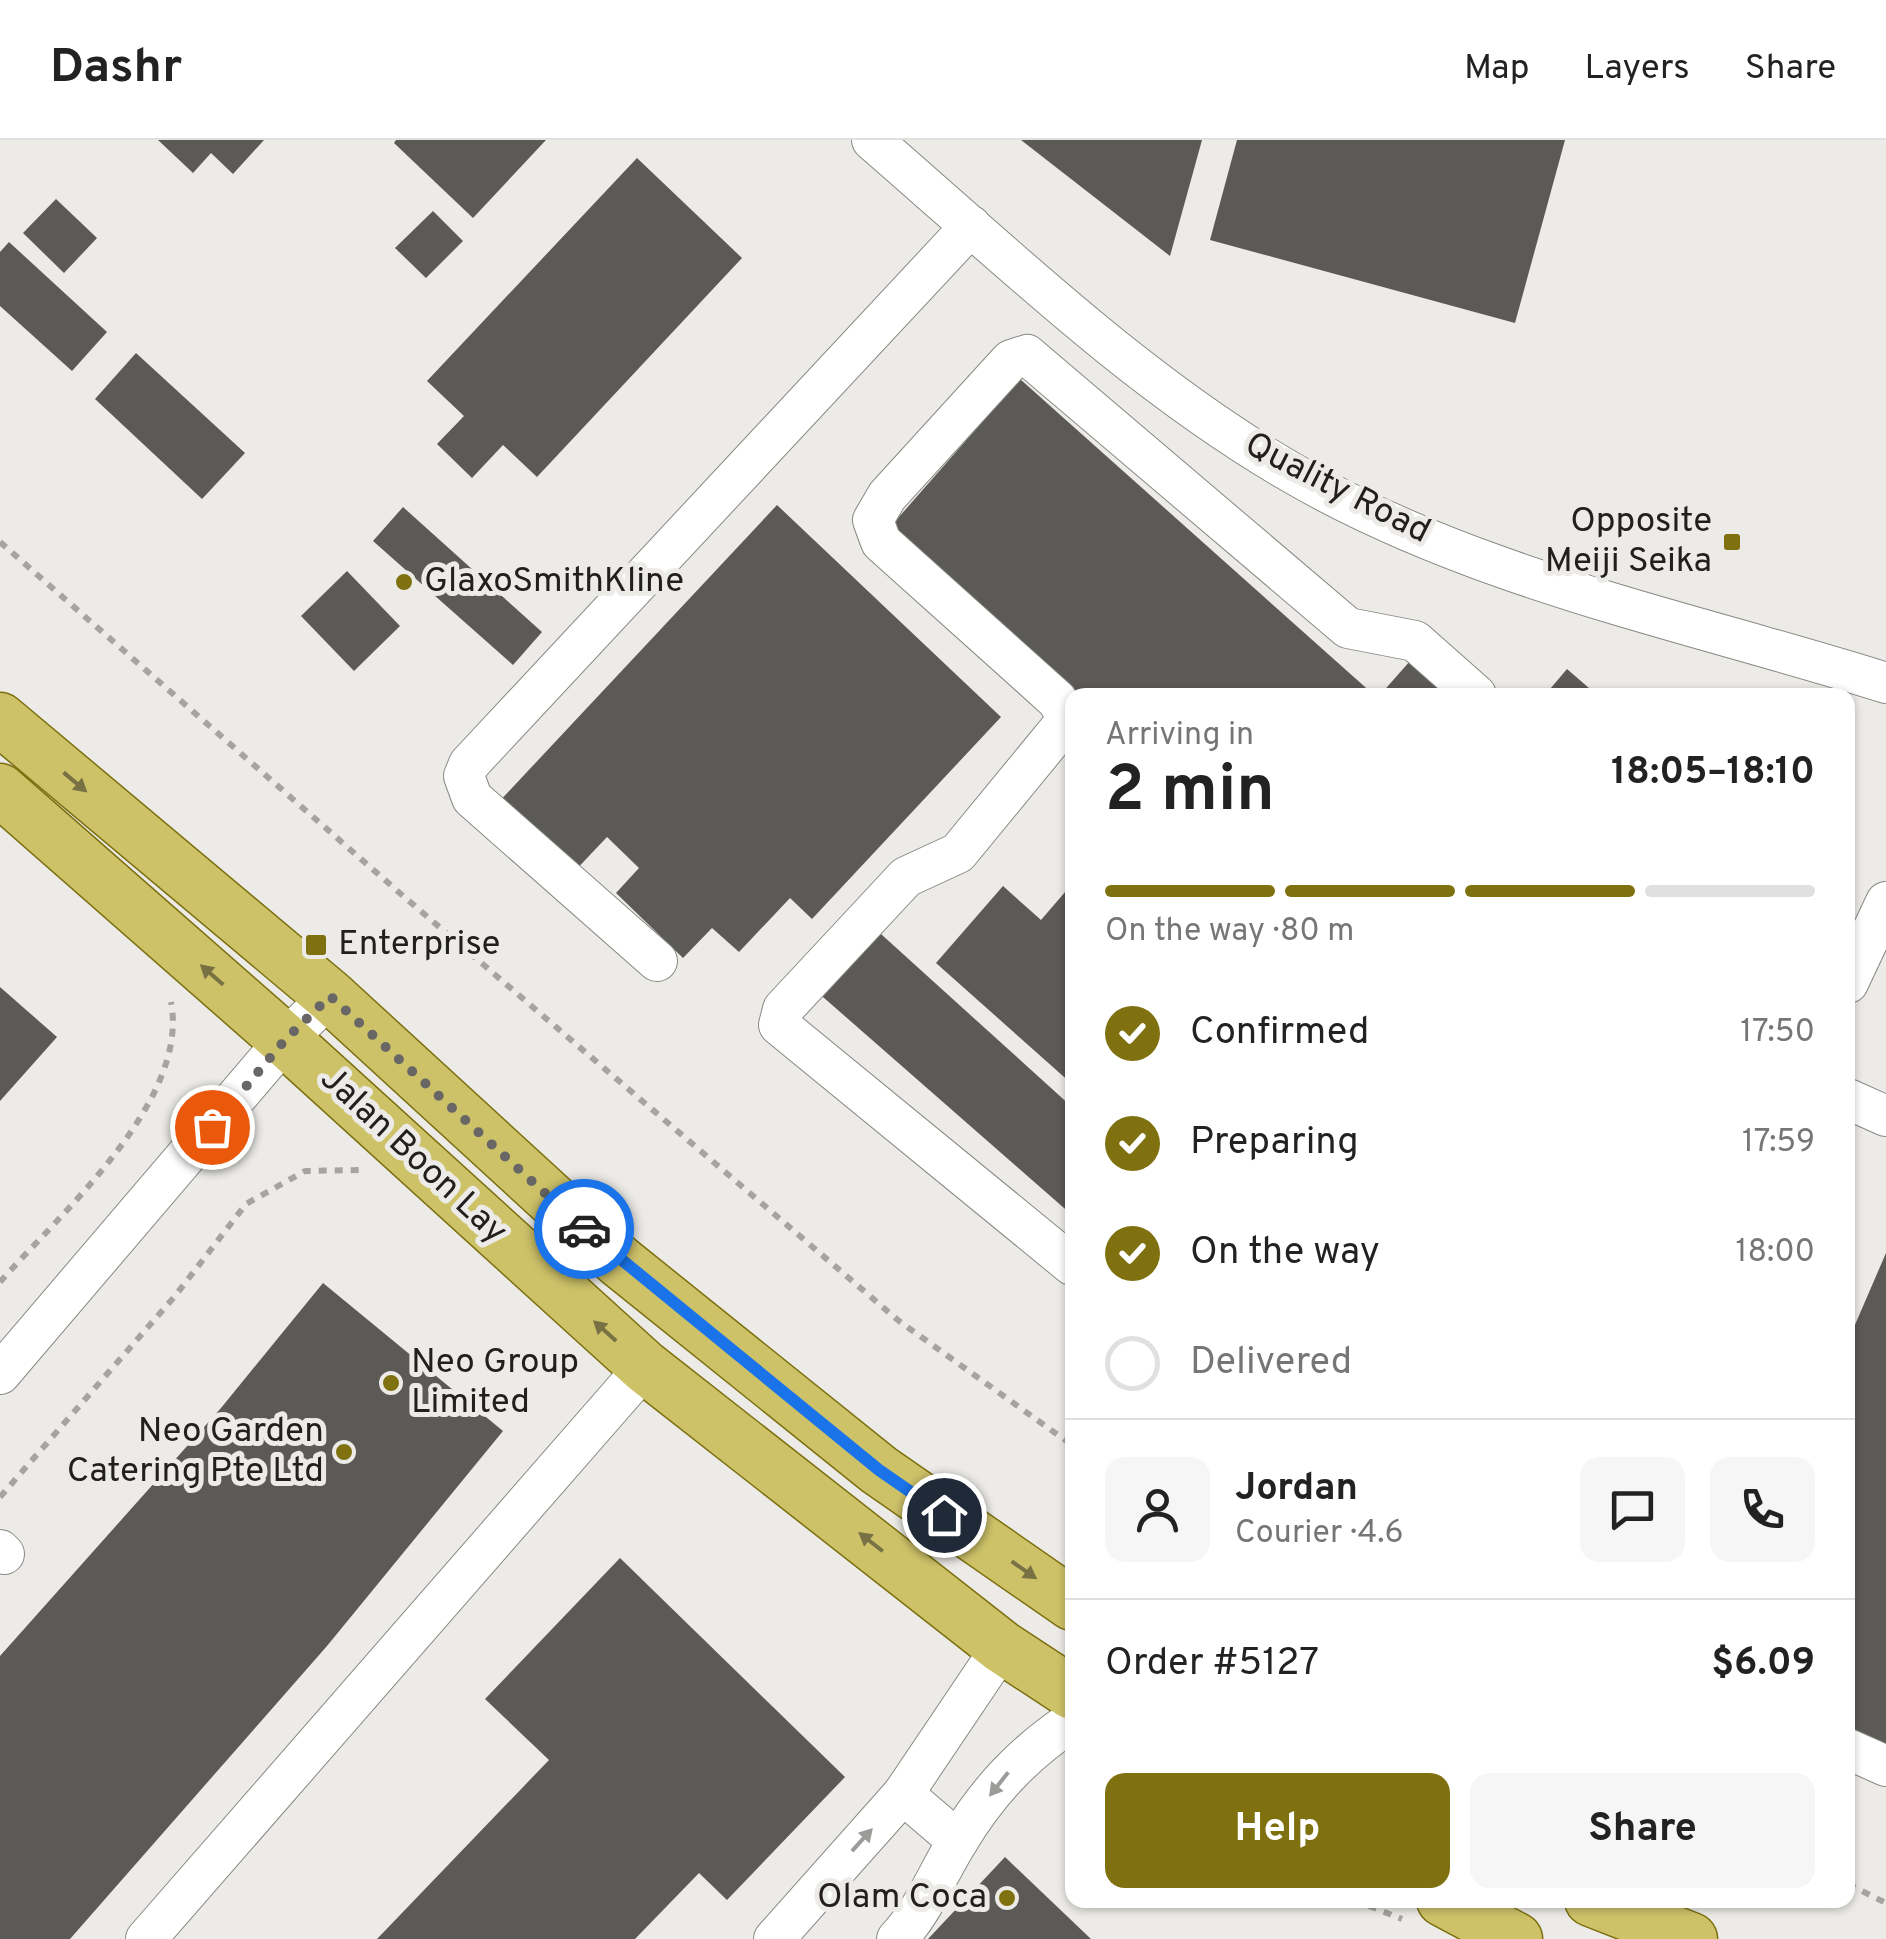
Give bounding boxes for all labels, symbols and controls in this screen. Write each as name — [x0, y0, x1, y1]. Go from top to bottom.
text: Dashr — [50, 39, 182, 99]
text: Map — [1464, 47, 1530, 91]
text: Layers — [1585, 47, 1690, 91]
text: Share — [1745, 47, 1836, 91]
street label: Quality Road — [1237, 423, 1437, 555]
place label: Opposite Meiji Seika — [1545, 500, 1712, 584]
marker: Opposite Meiji Seika — [1721, 531, 1743, 553]
place label: GlaxoSmithKline — [424, 560, 684, 604]
marker: GlaxoSmithKline — [393, 571, 415, 593]
text: Arriving in — [1105, 716, 1254, 756]
text: 18:05–18:10 — [1611, 749, 1815, 798]
text: 2 min — [1105, 752, 1275, 834]
one-way arrow — [62, 770, 87, 792]
text: On the way · 80 m — [1105, 912, 1354, 952]
place label: Enterprise — [338, 923, 500, 967]
marker: Enterprise — [303, 932, 329, 958]
one-way arrow — [200, 965, 225, 987]
icon: check — [1105, 1006, 1160, 1061]
text: Confirmed — [1190, 1009, 1369, 1058]
text: 17:50 — [1740, 1013, 1815, 1053]
street label: Jalan Boon Lay — [310, 1058, 516, 1254]
pin — [170, 1085, 255, 1170]
icon: bag — [185, 1100, 240, 1155]
icon: check — [1105, 1116, 1160, 1171]
text: Preparing — [1190, 1119, 1359, 1168]
text: 17:59 — [1742, 1123, 1815, 1163]
courier — [534, 1179, 634, 1279]
icon: car — [557, 1202, 612, 1257]
icon: check — [1105, 1226, 1160, 1281]
text: On the way — [1190, 1229, 1380, 1278]
text: 18:00 — [1735, 1233, 1815, 1273]
one-way arrow — [592, 1320, 617, 1342]
text: Delivered — [1190, 1339, 1352, 1388]
place label: Neo Group Limited — [411, 1341, 579, 1425]
marker: Neo Group Limited — [380, 1372, 402, 1394]
place label: Neo Garden Catering Pte Ltd — [67, 1410, 324, 1494]
marker: Neo Garden Catering Pte Ltd — [333, 1441, 355, 1463]
button: person — [1105, 1457, 1210, 1562]
button: chat — [1580, 1457, 1685, 1562]
button: phone — [1710, 1457, 1815, 1562]
text: Jordan — [1235, 1465, 1358, 1514]
pin — [902, 1473, 987, 1558]
icon: home — [917, 1488, 972, 1543]
text: Courier · 4.6 — [1235, 1514, 1404, 1554]
one-way arrow — [859, 1532, 884, 1553]
one-way arrow — [1011, 1560, 1038, 1579]
text: Order #5127 — [1105, 1640, 1319, 1689]
text: $6.09 — [1711, 1640, 1815, 1689]
one-way arrow — [989, 1771, 1010, 1796]
button: Help — [1105, 1773, 1450, 1888]
button: Share — [1470, 1773, 1815, 1888]
one-way arrow — [850, 1828, 873, 1852]
place label: Olam Coca — [817, 1876, 987, 1920]
marker: Olam Coca — [996, 1887, 1018, 1909]

